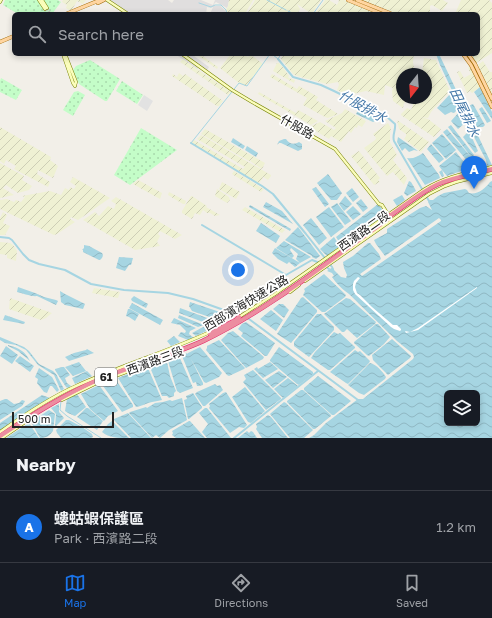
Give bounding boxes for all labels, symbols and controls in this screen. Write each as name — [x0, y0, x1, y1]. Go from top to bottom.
search box — [12, 12, 480, 56]
icon: search — [26, 23, 48, 45]
text: Search here — [58, 25, 144, 43]
north arrow — [396, 68, 432, 104]
water label: 田尾排水 — [447, 85, 484, 140]
water label: 什股排水 — [336, 86, 390, 126]
street label: 什股路 — [278, 111, 317, 142]
pin: A — [461, 156, 487, 189]
street label: 西濱路二段 — [335, 207, 393, 254]
your location — [228, 260, 248, 280]
street label: 西部濱海快速公路 — [201, 271, 291, 334]
street label: 西濱路三段 — [124, 343, 186, 378]
road number: 61 — [95, 368, 117, 386]
map controls — [444, 390, 480, 426]
button: layers — [444, 390, 480, 426]
scale bar — [12, 410, 114, 429]
text: 500 m — [18, 412, 51, 425]
text: Nearby — [16, 454, 76, 475]
text: 螻蛄蝦保護區 — [54, 509, 144, 527]
text: A — [24, 519, 34, 535]
text: 1.2 km — [436, 519, 476, 535]
text: Park · 西濱路二段 — [54, 530, 158, 546]
tab: Map — [64, 572, 86, 609]
tab: Directions — [214, 572, 268, 609]
tab: Saved — [396, 572, 428, 609]

